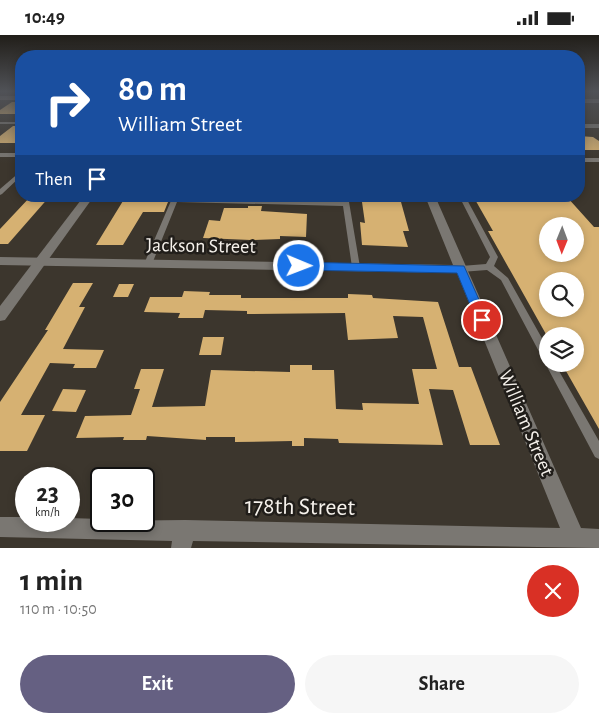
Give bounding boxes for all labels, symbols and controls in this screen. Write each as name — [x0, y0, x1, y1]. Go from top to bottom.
text: 10:49 — [25, 8, 65, 27]
icon: right — [35, 70, 100, 135]
text: 80 m — [118, 72, 187, 107]
text: William Street — [118, 113, 242, 135]
icon: arrive — [83, 165, 111, 193]
text: Then — [35, 170, 73, 189]
north arrow — [539, 217, 584, 263]
map controls — [539, 217, 584, 372]
street label: Jackson Street — [146, 235, 257, 257]
position arrow — [272, 239, 324, 291]
button: search — [539, 272, 584, 317]
pin — [461, 299, 503, 341]
icon: arrive — [468, 306, 496, 334]
button: layers — [539, 327, 584, 372]
street label: William Street — [495, 367, 557, 479]
speed limit sign: 30 — [90, 467, 155, 532]
text: 23 — [36, 481, 59, 506]
street label: 178th Street — [245, 494, 356, 520]
text: km/h — [35, 506, 60, 518]
button: close — [527, 565, 579, 617]
text: 1 min — [20, 566, 83, 596]
text: 110 m · 10:50 — [20, 601, 97, 617]
button: Exit — [20, 655, 295, 713]
button: Share — [305, 655, 579, 713]

